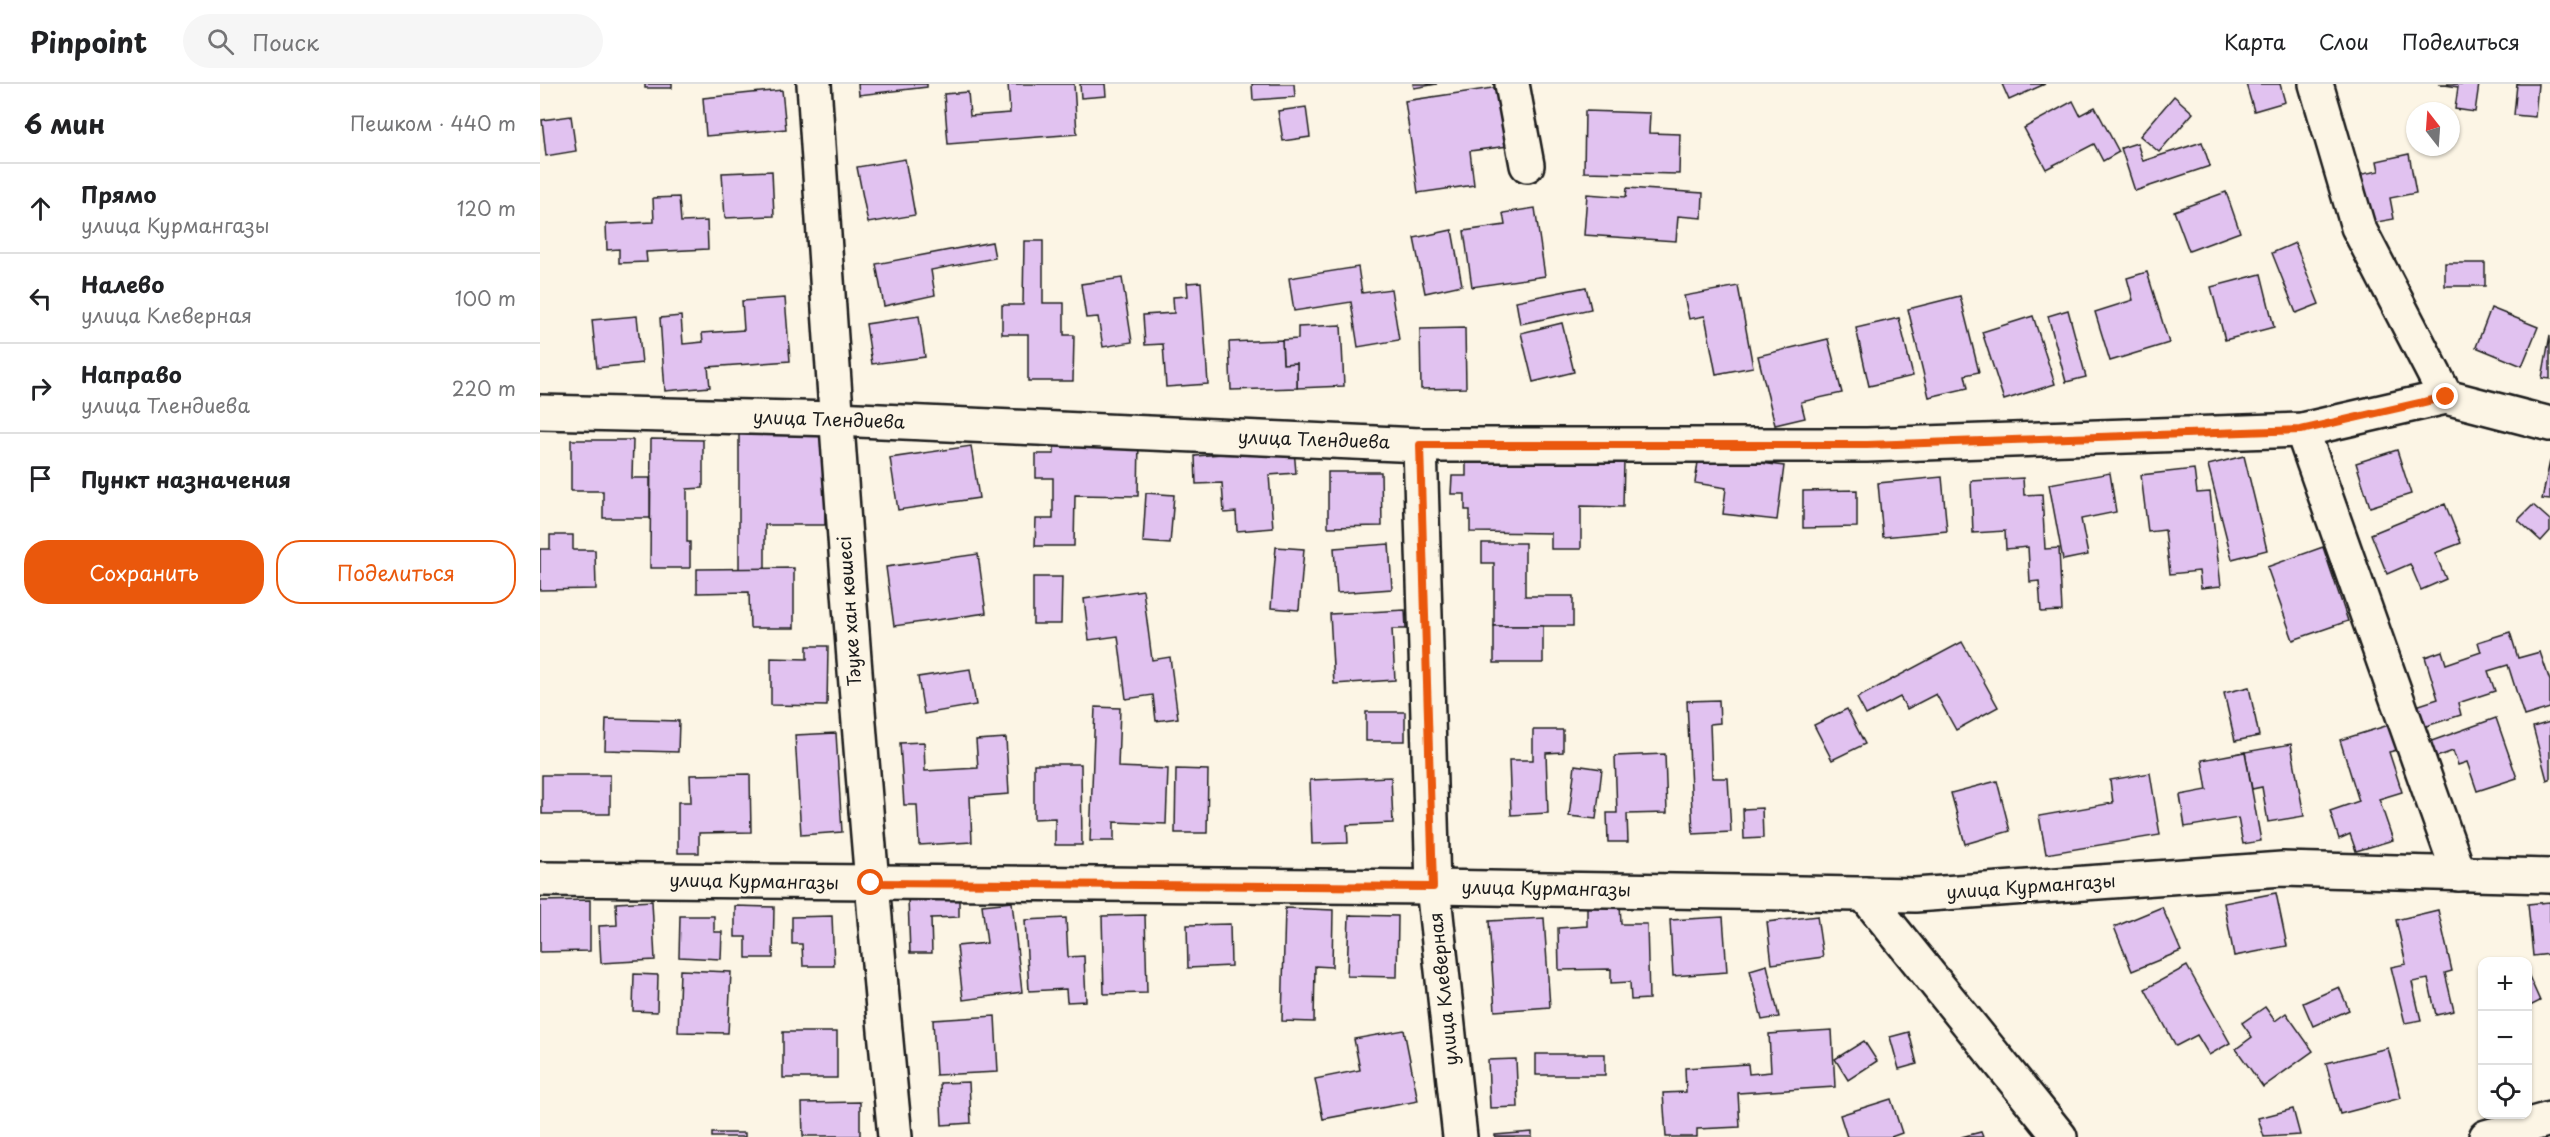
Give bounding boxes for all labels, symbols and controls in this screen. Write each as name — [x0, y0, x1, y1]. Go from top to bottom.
search box — [183, 14, 603, 68]
text: Pinpoint — [30, 20, 147, 63]
icon: search — [204, 25, 237, 58]
text: Поиск — [252, 25, 319, 58]
text: Карта — [2224, 25, 2286, 57]
text: Слои — [2319, 25, 2369, 57]
text: Поделиться — [2402, 25, 2520, 57]
north arrow — [2406, 102, 2460, 156]
text: 6 мин — [24, 104, 105, 143]
text: Пешком · 440 m — [350, 108, 516, 138]
text: Прямо — [81, 177, 156, 210]
icon: ahead — [24, 192, 57, 225]
text: 120 m — [457, 193, 516, 223]
text: улица Курмангазы — [81, 210, 269, 240]
text: Налево — [81, 267, 164, 300]
icon: left — [24, 282, 57, 315]
text: 100 m — [455, 283, 516, 313]
text: улица Клеверная — [81, 300, 252, 330]
text: Направо — [81, 357, 182, 390]
icon: right — [24, 372, 57, 405]
text: 220 m — [452, 373, 516, 403]
route end — [2432, 383, 2458, 409]
text: улица Тлендиева — [81, 390, 250, 420]
street label: улица Тлендиева — [753, 402, 906, 435]
street label: улица Тлендиева — [1238, 422, 1391, 455]
icon: arrive — [24, 462, 57, 495]
text: Пункт назначения — [81, 462, 291, 495]
street label: Тәуке хан көшесі — [830, 535, 867, 687]
button: Сохранить — [24, 540, 264, 604]
button: Поделиться — [276, 540, 516, 604]
street label: улица Курмангазы — [669, 866, 839, 895]
street label: улица Курмангазы — [1945, 866, 2116, 905]
route start — [857, 869, 883, 895]
street label: улица Курмангазы — [1461, 873, 1631, 902]
street label: улица Клеверная — [1421, 911, 1464, 1067]
map controls — [2478, 957, 2532, 1119]
button: + — [2478, 957, 2532, 1011]
button: − — [2478, 1011, 2532, 1065]
button: locate — [2478, 1065, 2532, 1119]

